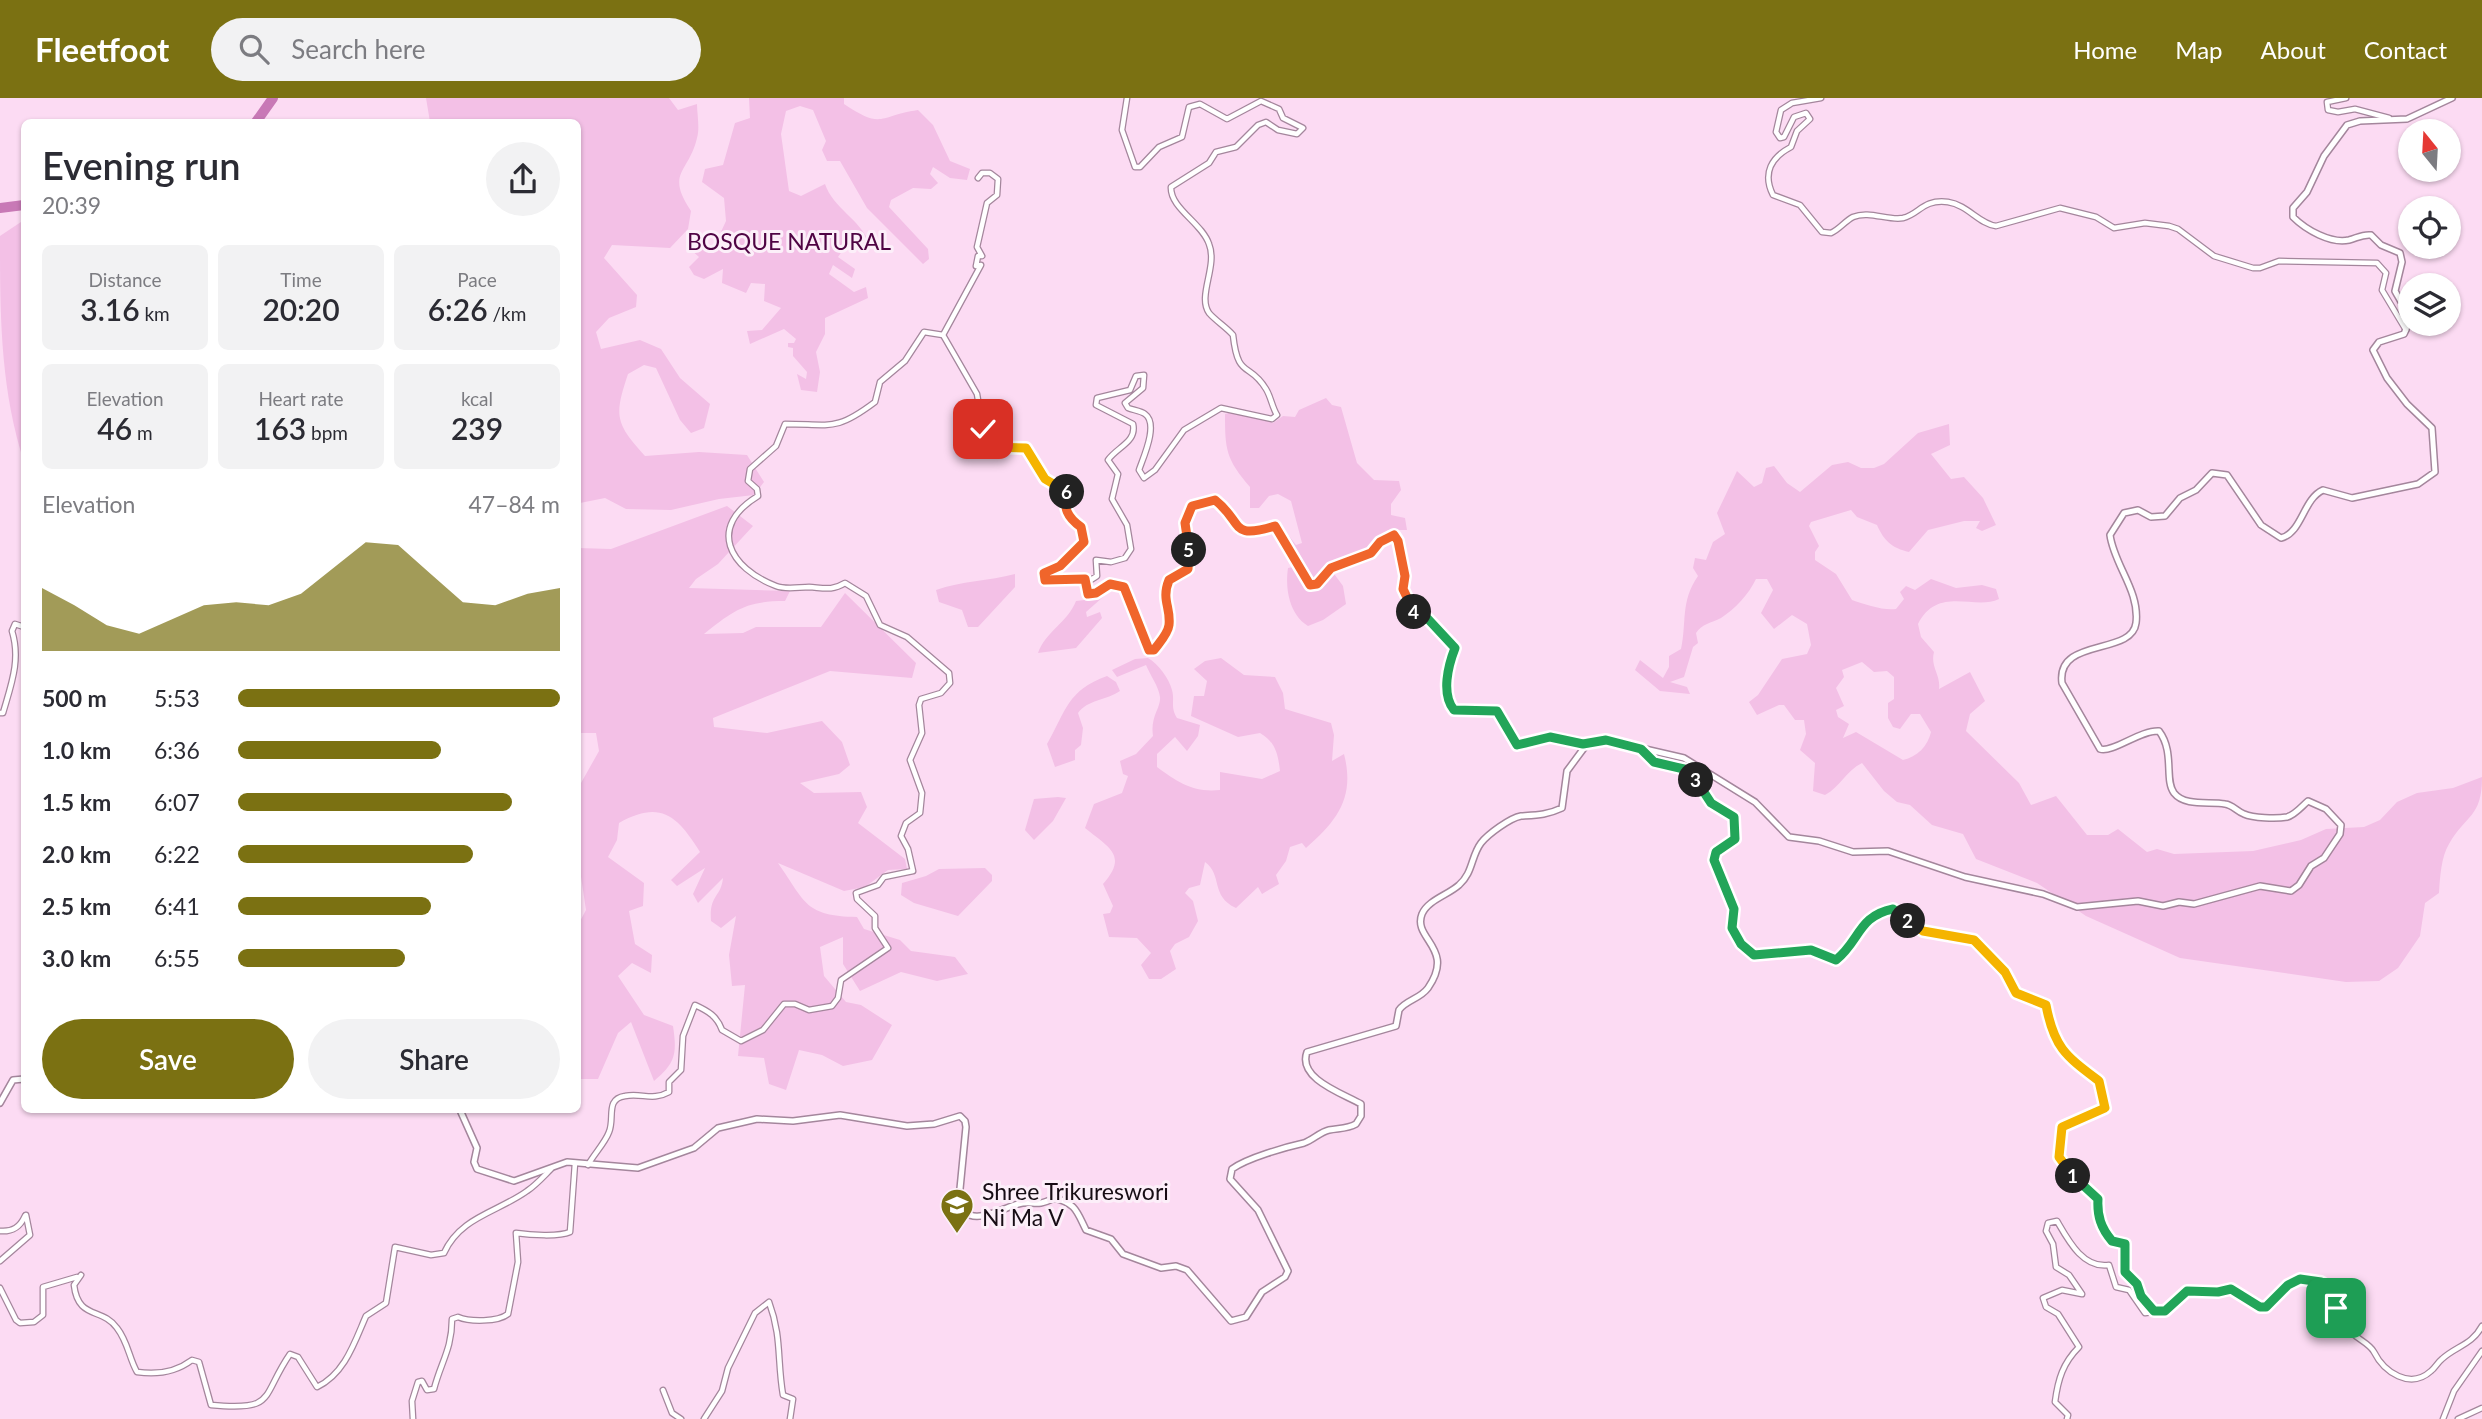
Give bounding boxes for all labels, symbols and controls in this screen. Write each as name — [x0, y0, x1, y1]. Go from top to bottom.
search box — [211, 18, 701, 81]
text: Fleetfoot — [35, 29, 169, 69]
icon: search — [235, 30, 273, 68]
text: Search here — [291, 33, 425, 65]
text: Home — [2073, 35, 2137, 64]
text: Map — [2175, 35, 2223, 64]
text: About — [2261, 35, 2326, 64]
text: Contact — [2364, 35, 2447, 64]
north arrow — [2398, 119, 2460, 182]
map controls — [2398, 119, 2461, 336]
text: Evening run — [42, 142, 241, 188]
button: share — [486, 142, 560, 216]
text: 20:39 — [42, 191, 101, 219]
button: locate — [2398, 196, 2461, 259]
park label: BOSQUE NATURAL — [687, 227, 891, 255]
text: Distance — [89, 268, 161, 291]
text: Time — [280, 268, 322, 291]
text: Pace — [457, 268, 497, 291]
button: layers — [2398, 273, 2461, 336]
text: 3.16 — [80, 291, 140, 327]
text: 20:20 — [262, 291, 340, 327]
text: 6:26 — [428, 291, 488, 327]
text: km — [140, 302, 170, 325]
text: /km — [488, 302, 526, 325]
text: Elevation — [86, 387, 164, 410]
text: Heart rate — [258, 387, 344, 410]
text: kcal — [461, 387, 493, 410]
pin — [953, 399, 1013, 459]
text: 46 — [97, 410, 132, 446]
text: 163 — [254, 410, 306, 446]
text: 239 — [451, 410, 503, 446]
icon: check — [964, 410, 1002, 448]
text: m — [132, 421, 153, 444]
text: bpm — [306, 421, 348, 444]
pin: 6 — [1050, 474, 1084, 510]
text: 6 — [1061, 480, 1072, 503]
text: Elevation — [42, 490, 135, 518]
text: 47–84 m — [468, 490, 560, 518]
pin: 5 — [1172, 532, 1206, 568]
text: 5 — [1183, 538, 1194, 561]
pin: 4 — [1396, 594, 1432, 630]
text: 4 — [1408, 600, 1419, 623]
text: 500 m — [42, 684, 107, 712]
text: 5:53 — [154, 684, 200, 712]
text: 1.0 km — [42, 736, 111, 764]
text: 6:36 — [154, 736, 200, 764]
pin: 3 — [1678, 762, 1714, 798]
text: 3 — [1690, 768, 1701, 791]
text: 1.5 km — [42, 788, 111, 816]
text: 6:07 — [154, 788, 200, 816]
text: 2.0 km — [42, 840, 111, 868]
text: 6:22 — [154, 840, 200, 868]
text: 2.5 km — [42, 892, 111, 920]
text: 6:41 — [154, 892, 200, 920]
pin: 2 — [1890, 904, 1926, 938]
text: 2 — [1902, 909, 1913, 932]
text: 3.0 km — [42, 944, 111, 972]
text: 6:55 — [154, 944, 200, 972]
button: Save — [42, 1019, 294, 1099]
button: Share — [308, 1019, 560, 1099]
pin: 1 — [2056, 1158, 2090, 1194]
text: 1 — [2067, 1164, 2078, 1187]
place label: Shree Trikureswori Ni Ma V — [982, 1177, 1169, 1231]
school or university icon: Shree Trikureswori Ni Ma V — [938, 1186, 976, 1235]
pin — [2306, 1278, 2366, 1338]
icon: arrive — [2317, 1289, 2355, 1327]

